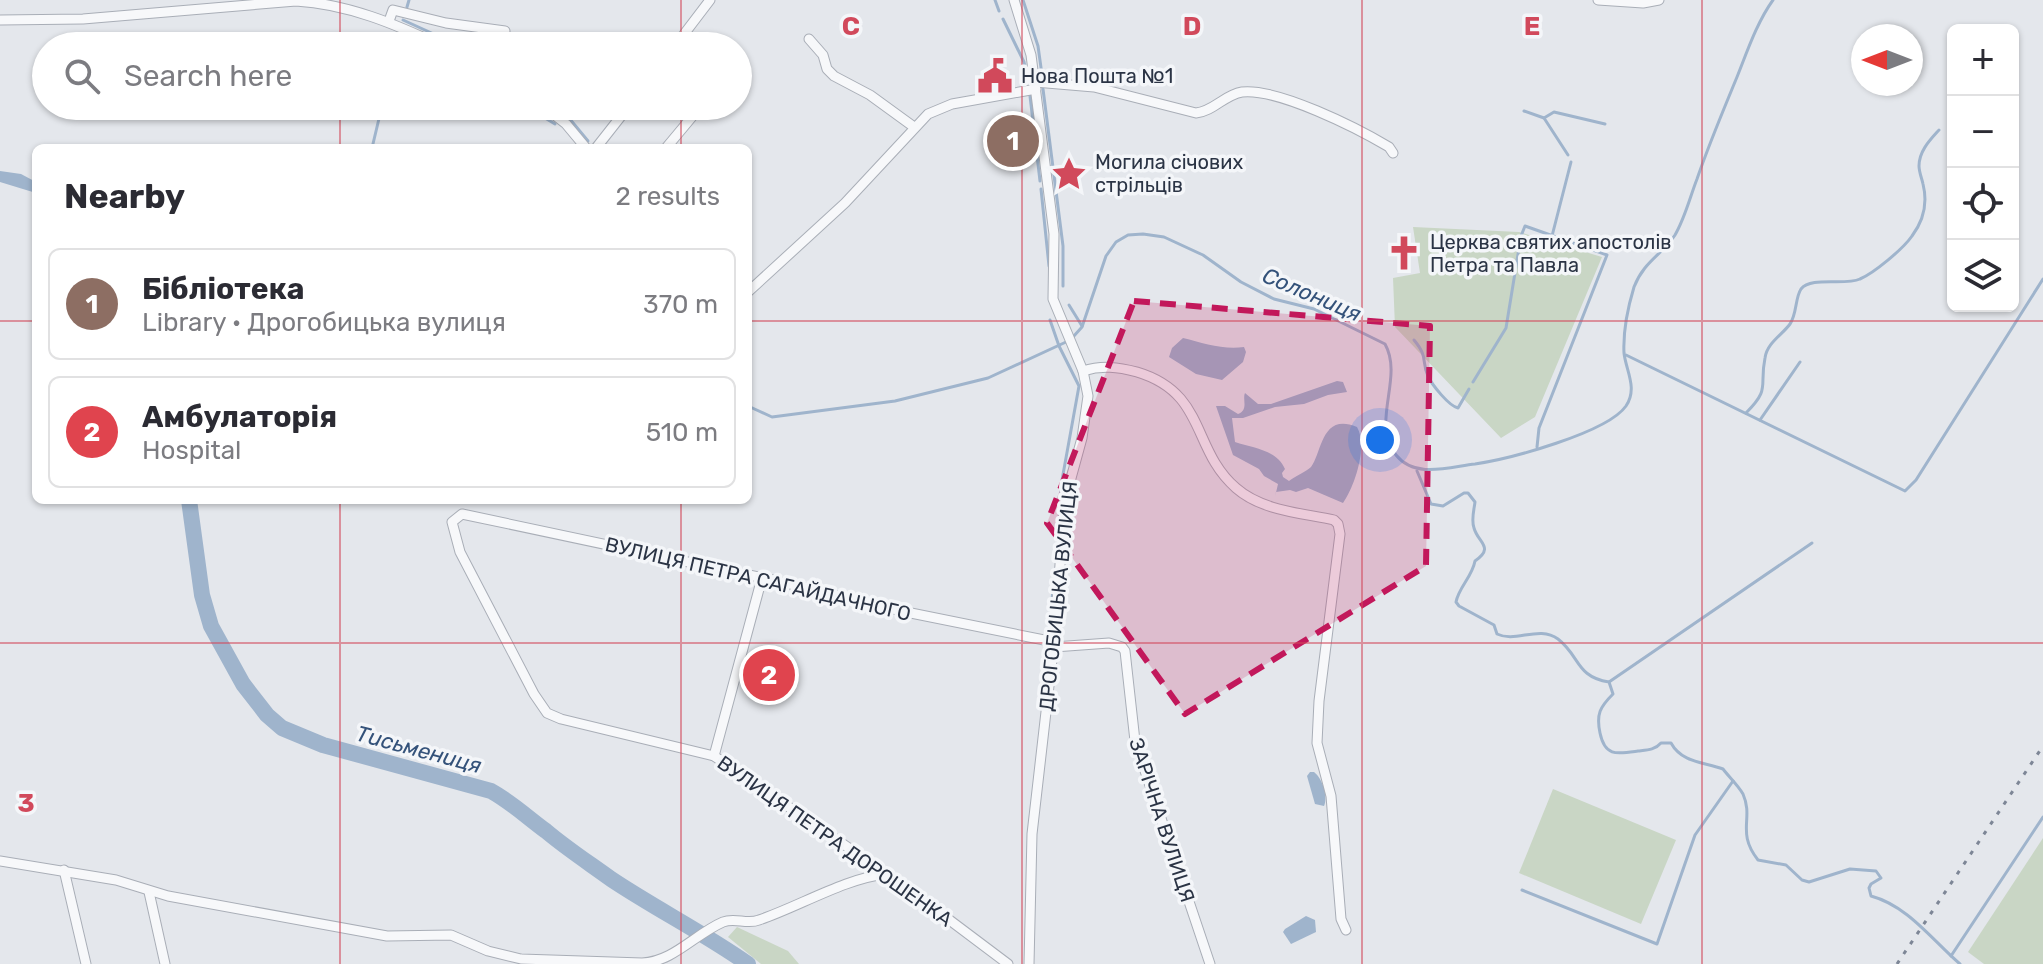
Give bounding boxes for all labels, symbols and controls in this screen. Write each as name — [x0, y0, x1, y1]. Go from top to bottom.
text: C — [842, 11, 860, 42]
text: D — [1183, 11, 1201, 42]
text: E — [1524, 11, 1540, 42]
north arrow — [1851, 24, 1923, 96]
map controls — [1947, 24, 2019, 312]
button: + — [1947, 24, 2019, 96]
search box — [32, 32, 752, 120]
icon: search — [60, 54, 104, 98]
public building icon: Нова Пошта №1 — [976, 57, 1014, 95]
text: Search here — [124, 58, 292, 94]
place label: Нова Пошта №1 — [1021, 64, 1173, 88]
button: − — [1947, 96, 2019, 168]
pin: 1 — [987, 111, 1039, 171]
place label: Могила січових стрільців — [1095, 150, 1243, 197]
place icon: Могила січових стрільців — [1050, 155, 1088, 193]
button: locate — [1947, 168, 2019, 240]
text: Nearby — [64, 176, 185, 217]
text: 2 results — [616, 181, 720, 212]
place label: Церква святих апостолів Петра та Павла — [1430, 230, 1671, 277]
church icon: Церква святих апостолів Петра та Павла — [1385, 234, 1423, 272]
button: layers — [1947, 240, 2019, 312]
water label: Солониця — [1258, 262, 1365, 327]
text: Бібліотека — [142, 271, 305, 307]
text: 1 — [86, 289, 98, 320]
text: 370 m — [643, 289, 718, 320]
text: Library · Дрогобицька вулиця — [142, 307, 506, 338]
text: Амбулаторія — [142, 399, 337, 435]
text: 2 — [84, 417, 100, 448]
text: 510 m — [646, 417, 718, 448]
your location — [1360, 420, 1400, 460]
text: Hospital — [142, 435, 241, 466]
street label: ДРОГОБИЦЬКА ВУЛИЦЯ — [1034, 480, 1082, 712]
street label: ВУЛИЦЯ ПЕТРА САГАЙДАЧНОГО — [603, 532, 913, 626]
pin: 2 — [743, 645, 795, 705]
water label: Тисьмениця — [353, 720, 485, 779]
street label: ЗАРІЧНА ВУЛИЦЯ — [1124, 735, 1200, 905]
street label: ВУЛИЦЯ ПЕТРА ДОРОШЕНКА — [713, 751, 957, 931]
text: 3 — [17, 788, 35, 819]

